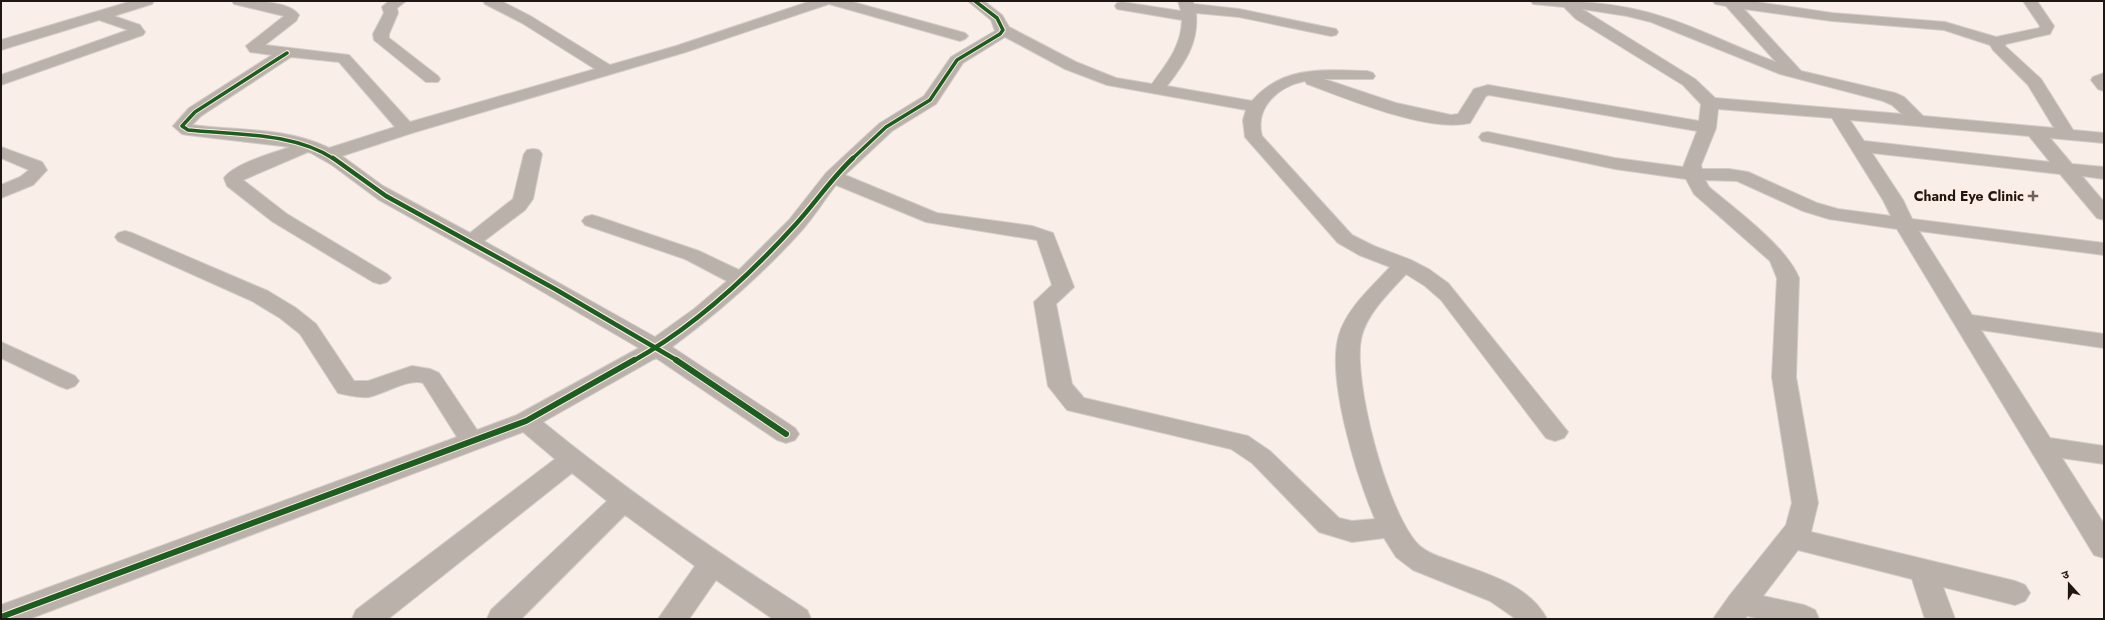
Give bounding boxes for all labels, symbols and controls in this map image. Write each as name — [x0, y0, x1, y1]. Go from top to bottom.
place label: Chand Eye Clinic — [1914, 186, 2024, 206]
marker: Chand Eye Clinic — [2027, 190, 2039, 202]
north arrow — [2049, 564, 2089, 604]
text: उ — [2060, 566, 2072, 583]

